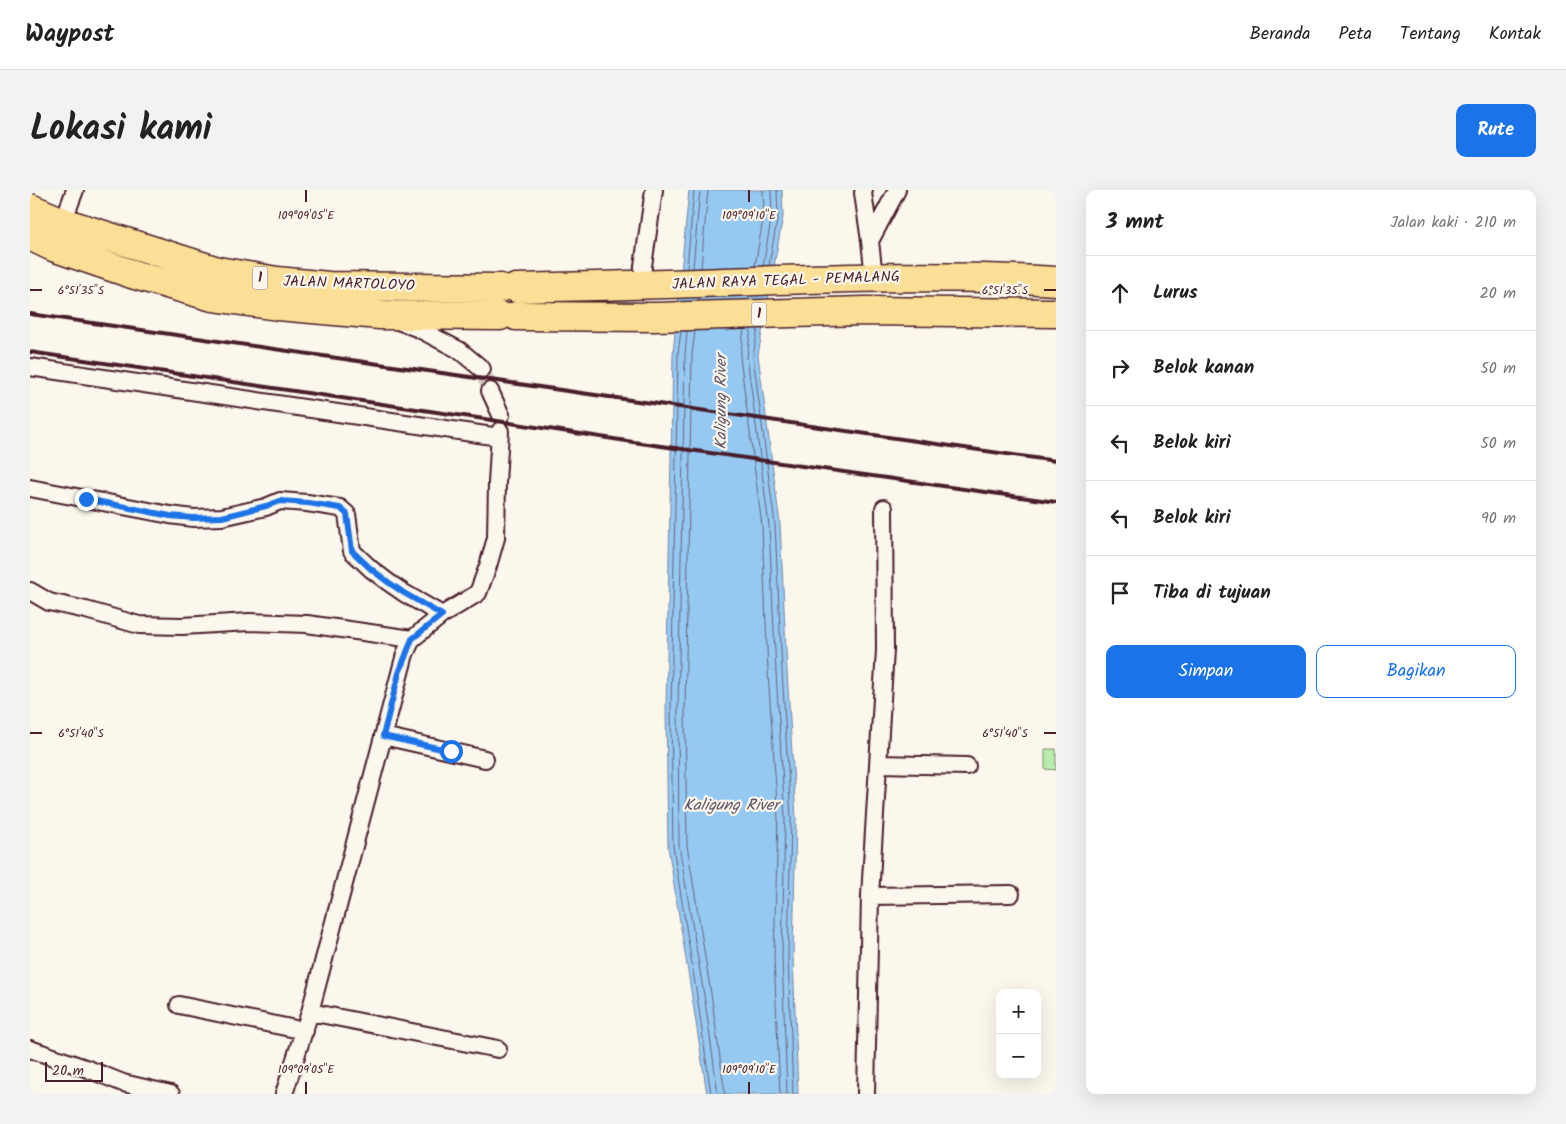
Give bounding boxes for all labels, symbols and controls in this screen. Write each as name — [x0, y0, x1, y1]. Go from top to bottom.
text: Waypost — [25, 15, 114, 54]
text: Beranda — [1250, 20, 1311, 49]
text: Peta — [1339, 20, 1372, 49]
text: Tentang — [1400, 20, 1461, 49]
text: Kontak — [1489, 20, 1541, 49]
text: Lokasi kami — [30, 102, 212, 158]
button: Rute — [1456, 104, 1536, 157]
text: 109°09'05"E — [278, 206, 335, 225]
text: 109°09'10"E — [722, 206, 777, 225]
text: 3 mnt — [1106, 206, 1164, 239]
text: Jalan kaki · 210 m — [1390, 210, 1516, 235]
street label: JALAN RAYA TEGAL - PEMALANG — [672, 265, 900, 297]
road number: 1 — [252, 266, 268, 290]
street label: JALAN MARTOLOYO — [283, 270, 415, 298]
text: Lurus — [1153, 278, 1198, 308]
icon: ahead — [1106, 279, 1134, 307]
text: 6°51'35"S — [58, 281, 105, 300]
text: 6°51'35"S — [982, 281, 1029, 300]
text: 20 m — [1480, 281, 1516, 306]
road number: 1 — [752, 302, 766, 326]
water label: Kaligung River — [709, 351, 734, 449]
text: Belok kanan — [1153, 353, 1254, 383]
icon: right — [1106, 354, 1134, 382]
text: 50 m — [1480, 356, 1516, 381]
text: Belok kiri — [1153, 428, 1231, 458]
icon: left — [1106, 429, 1134, 457]
text: 50 m — [1480, 431, 1516, 456]
route end — [75, 488, 98, 511]
text: Belok kiri — [1153, 503, 1231, 533]
icon: left — [1106, 504, 1134, 532]
text: 90 m — [1481, 506, 1516, 531]
text: Tiba di tujuan — [1153, 578, 1271, 608]
icon: arrive — [1106, 579, 1134, 607]
button: Simpan — [1106, 645, 1306, 698]
button: Bagikan — [1316, 645, 1516, 698]
text: 6°51'40"S — [58, 724, 104, 743]
text: 6°51'40"S — [982, 724, 1028, 743]
route start — [440, 740, 463, 763]
water label: Kaligung River — [684, 793, 782, 818]
map controls — [996, 989, 1041, 1079]
button: + — [996, 989, 1041, 1034]
button: − — [996, 1034, 1041, 1079]
scale bar — [45, 1059, 102, 1082]
text: 20 m — [52, 1060, 84, 1082]
text: 109°09'05"E — [278, 1060, 335, 1079]
text: 109°09'10"E — [722, 1060, 777, 1079]

